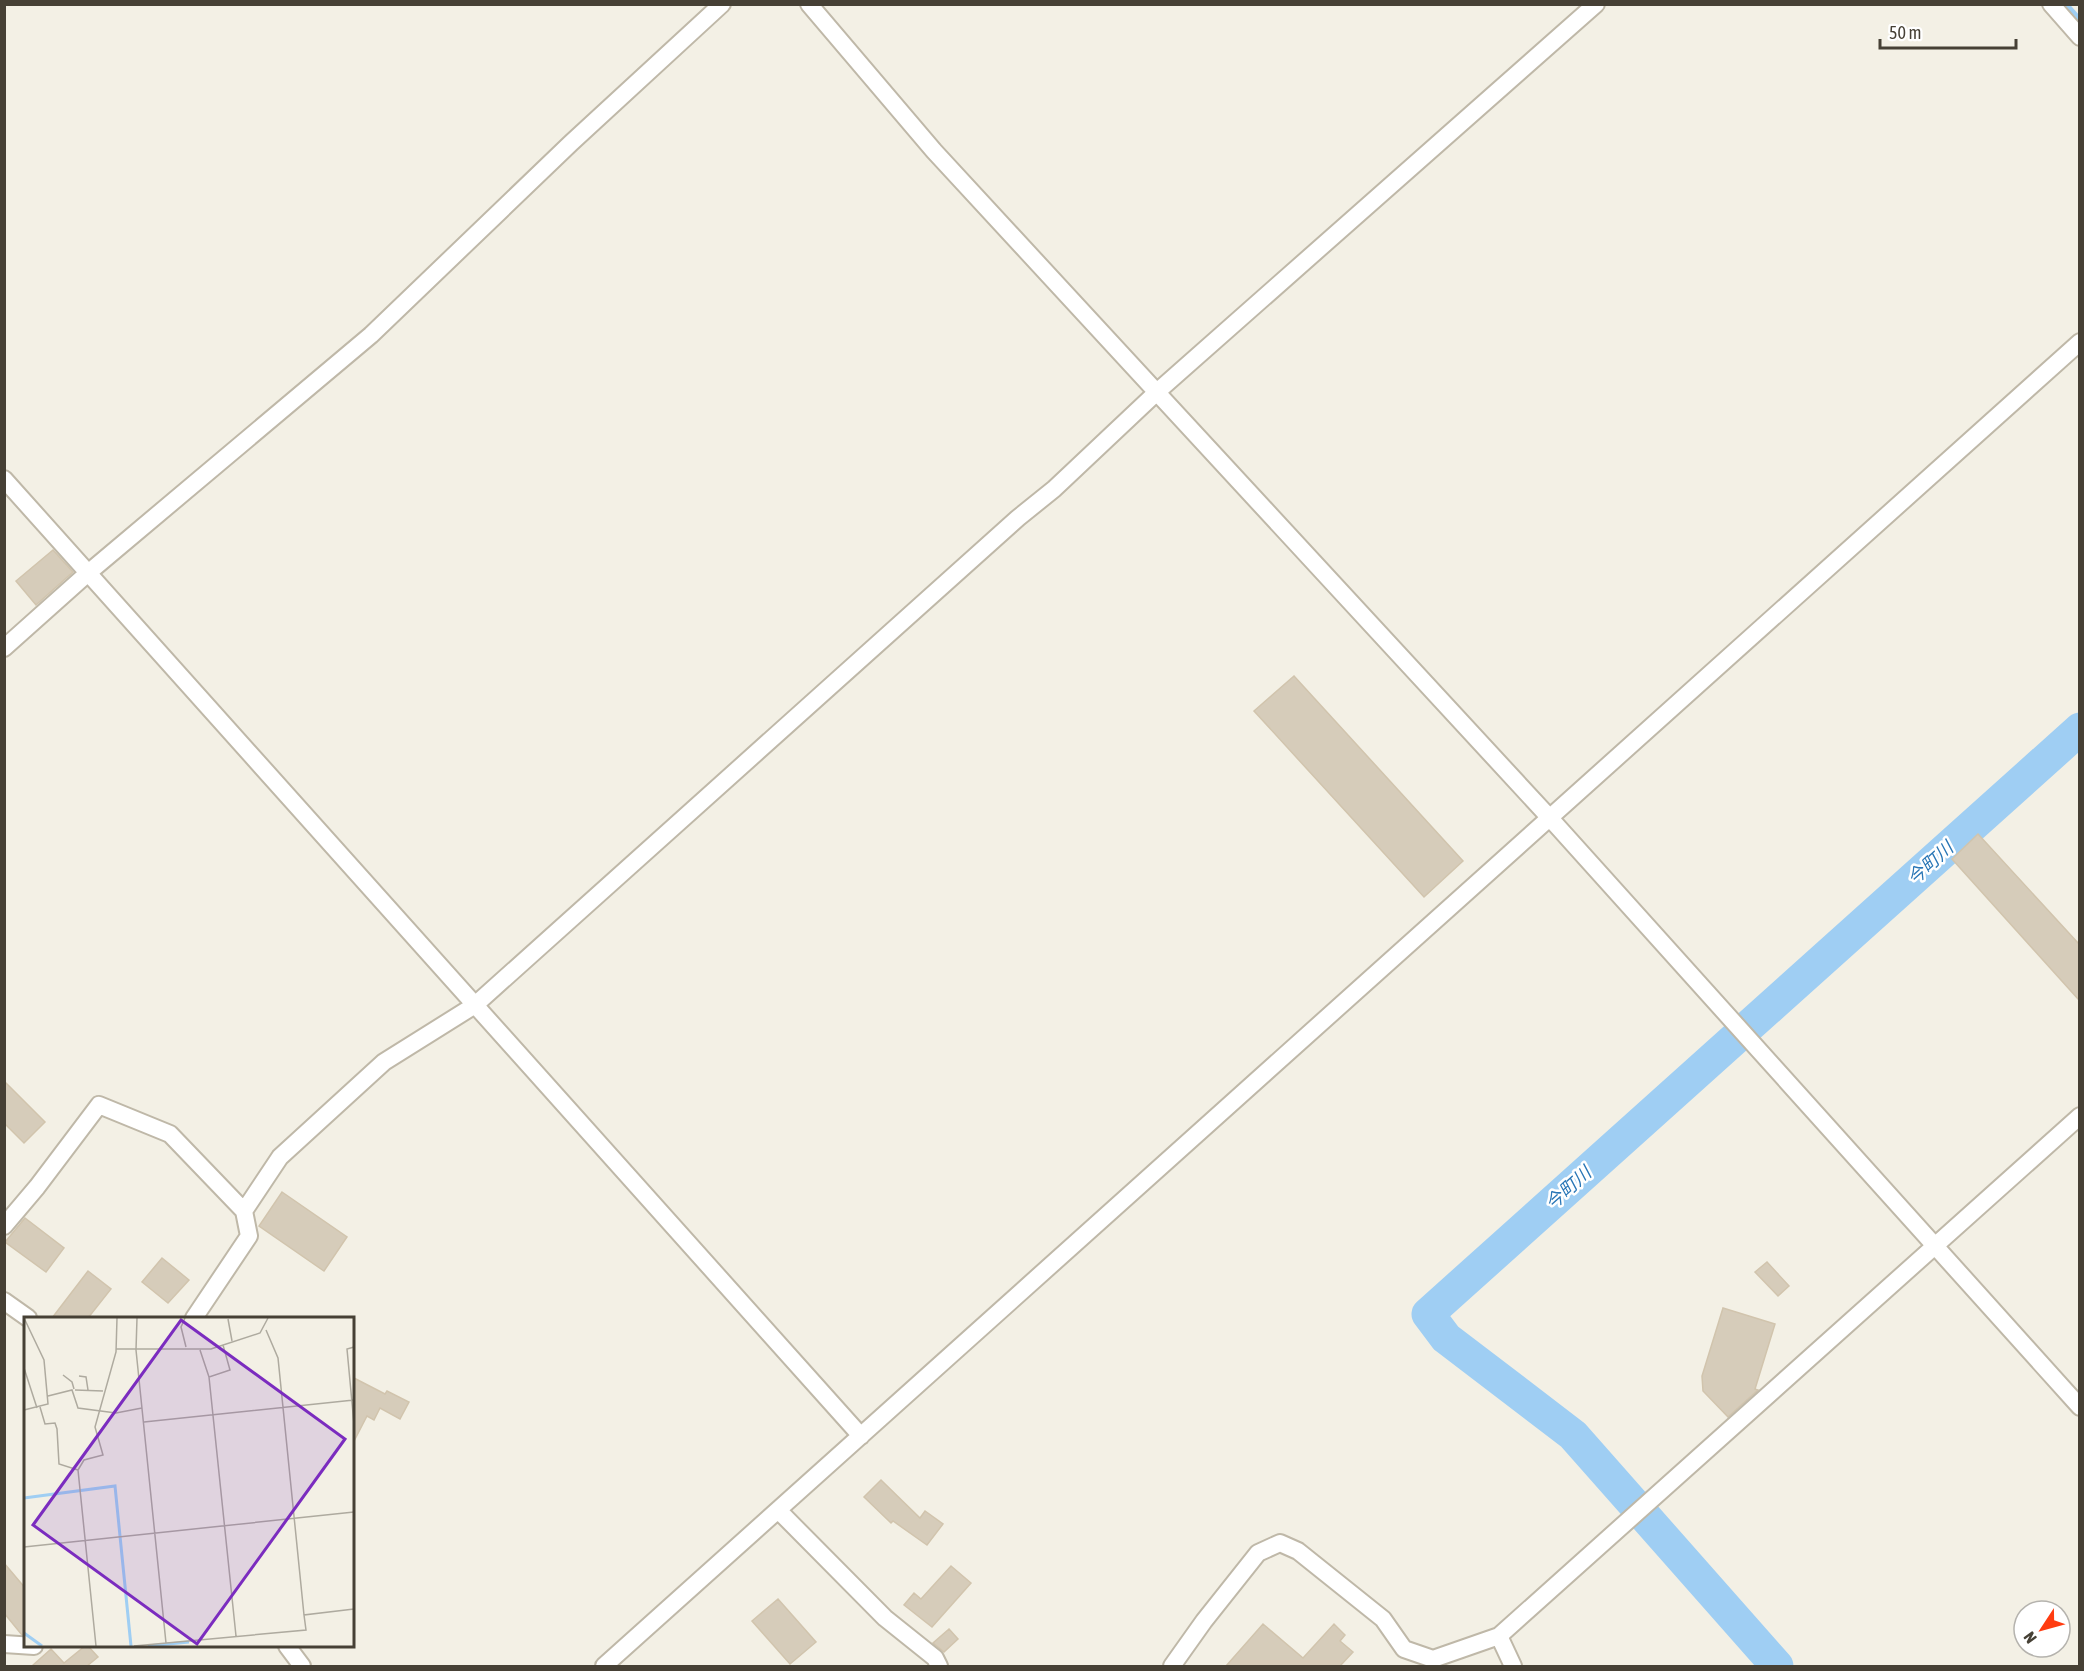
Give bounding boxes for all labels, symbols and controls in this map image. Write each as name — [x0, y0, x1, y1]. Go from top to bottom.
scale bar — [1880, 12, 2016, 50]
text: 50 m — [1889, 22, 1921, 43]
water label: 今町川 — [1903, 836, 1959, 889]
water label: 今町川 — [1541, 1161, 1597, 1214]
inset map — [24, 1317, 354, 1647]
north arrow — [2012, 1599, 2072, 1659]
text: N — [2020, 1629, 2040, 1647]

